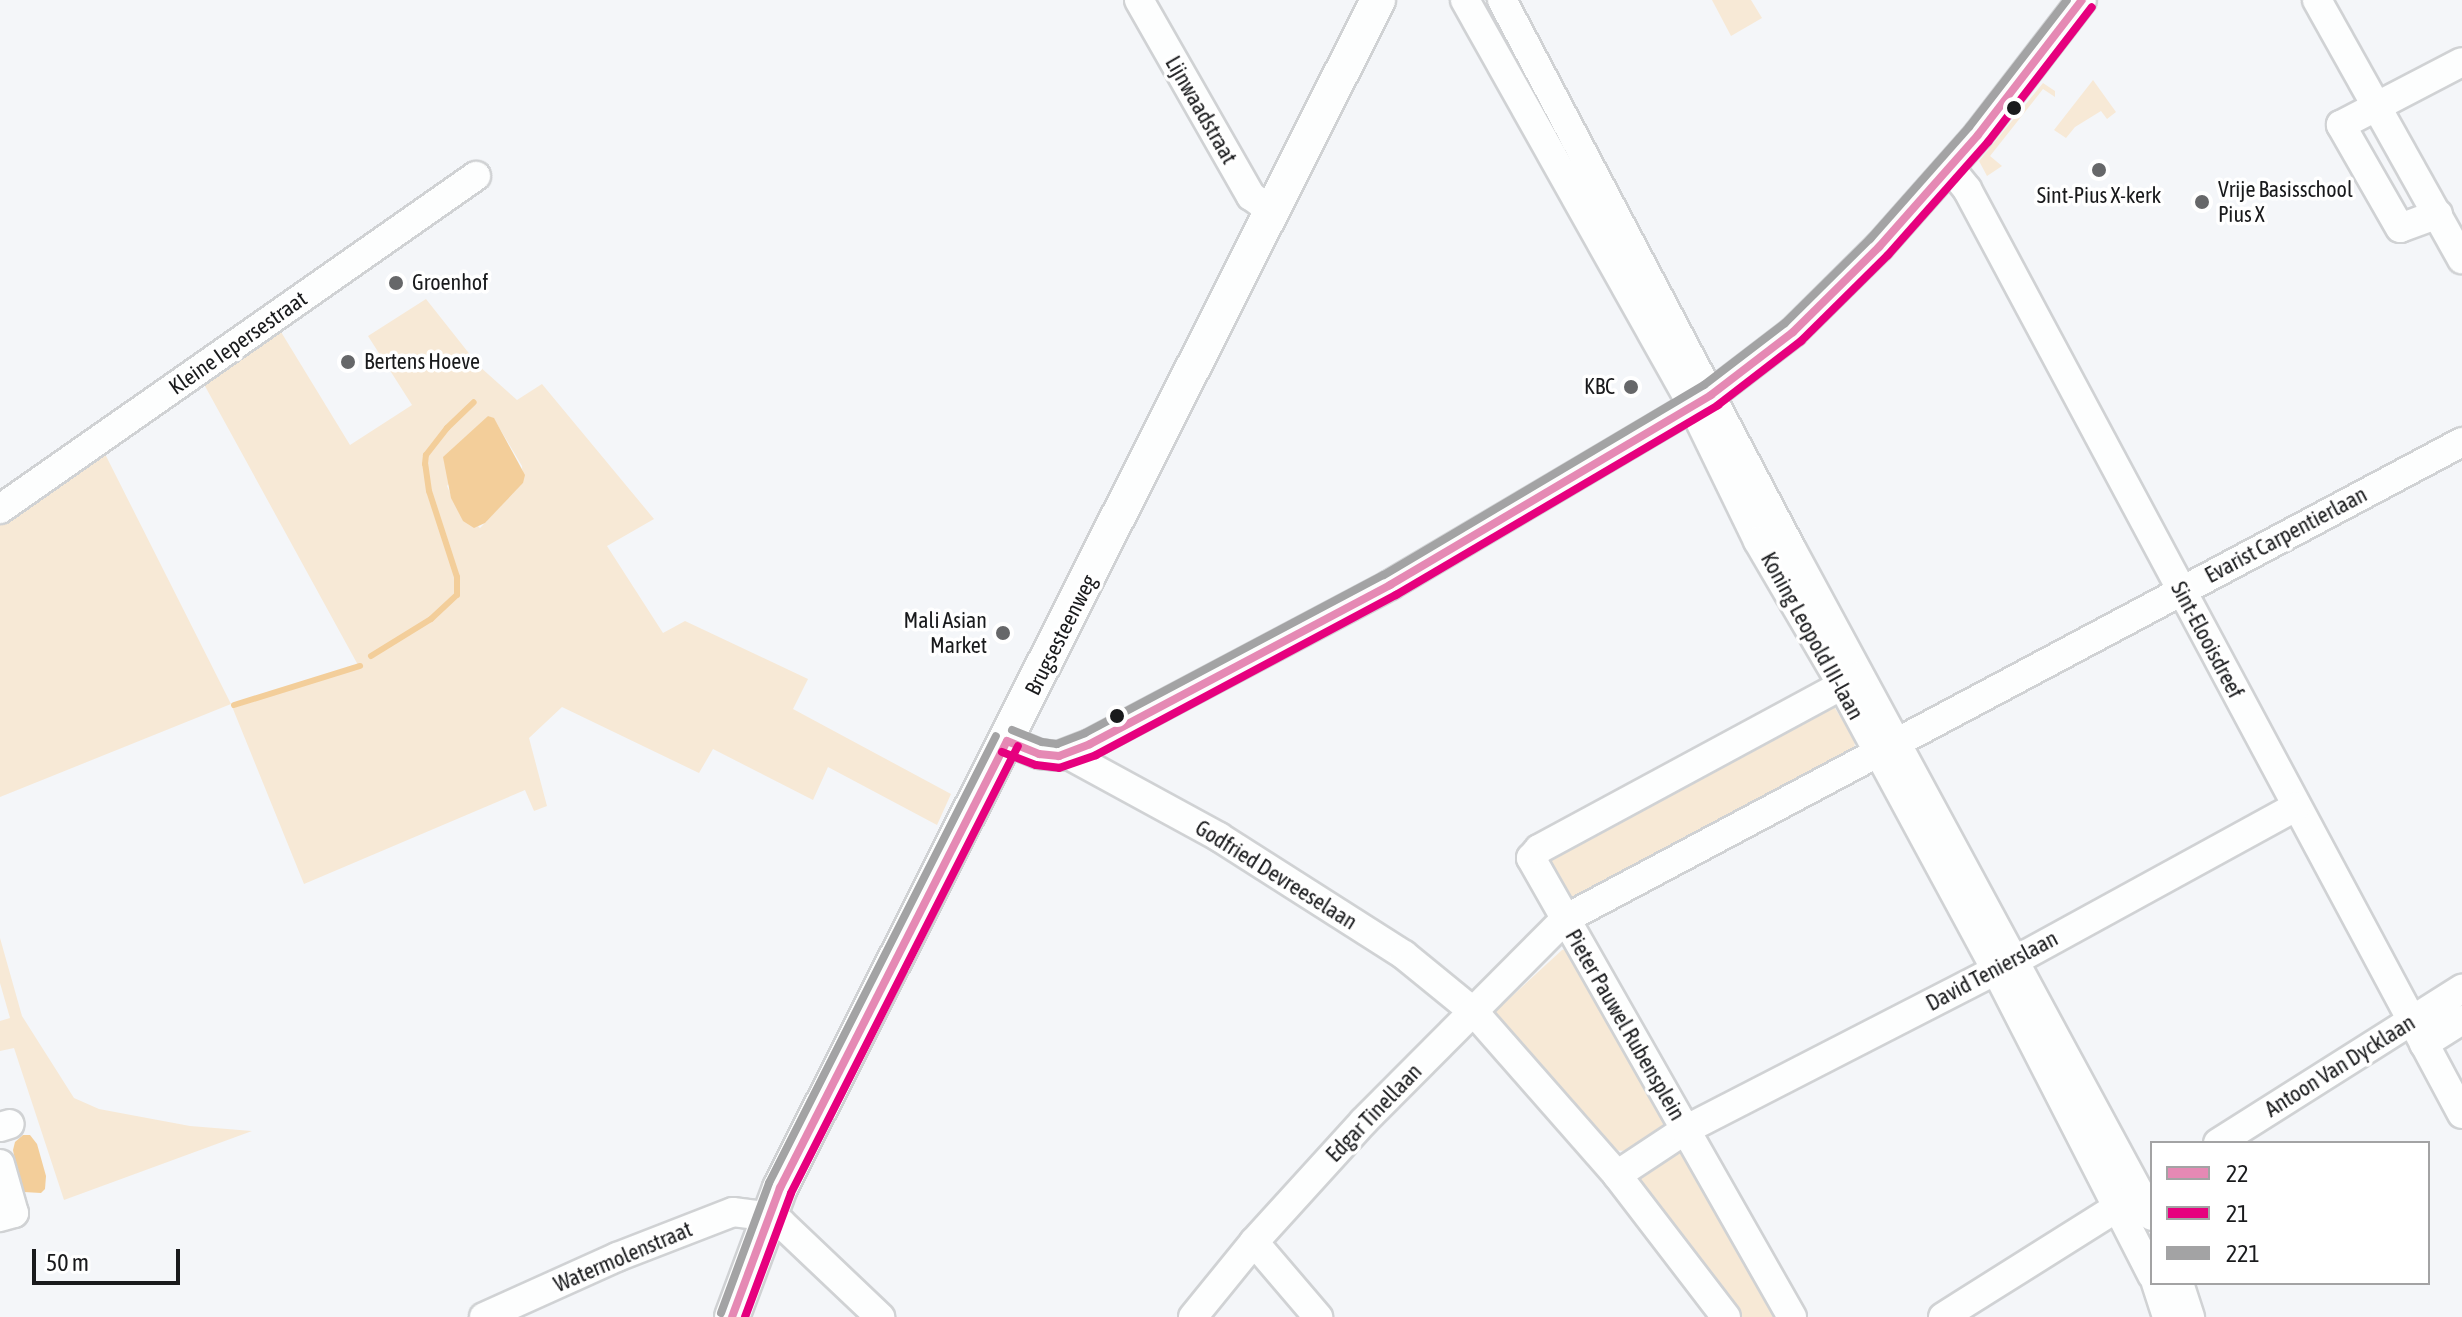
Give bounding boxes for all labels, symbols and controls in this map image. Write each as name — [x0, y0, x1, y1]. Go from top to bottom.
street label: Lijnwaadstraat — [1160, 51, 1242, 169]
unlabelled marker — [2006, 100, 2022, 116]
marker: Sint-Pius X-kerk — [2090, 161, 2108, 179]
place label: Vrije Basisschool Pius X — [2218, 176, 2353, 228]
place label: Sint-Pius X-kerk — [2037, 183, 2161, 209]
marker: Vrije Basisschool Pius X — [2193, 193, 2211, 211]
place label: Groenhof — [412, 270, 488, 296]
marker: Groenhof — [387, 274, 405, 292]
street label: Kleine Iepersestraat — [164, 286, 312, 400]
place label: Bertens Hoeve — [364, 349, 480, 375]
marker: Bertens Hoeve — [339, 353, 357, 371]
place label: KBC — [1584, 374, 1615, 400]
marker: KBC — [1622, 378, 1640, 396]
street label: Evarist Carpentierlaan — [2200, 481, 2372, 589]
street label: Koning Leopold III-laan — [1755, 548, 1869, 724]
street label: Brugsesteenweg — [1019, 570, 1103, 700]
street label: Sint-Elooisdreef — [2165, 577, 2249, 703]
place label: Mali Asian Market — [904, 607, 987, 658]
marker: Mali Asian Market — [994, 624, 1012, 642]
unlabelled marker — [1109, 708, 1125, 724]
street label: Godfried Devreeselaan — [1190, 815, 1362, 935]
street label: Pieter Pauwel Rubensplein — [1560, 925, 1690, 1125]
street label: David Tenierslaan — [1922, 925, 2062, 1017]
street label: Antoon Van Dycklaan — [2260, 1009, 2420, 1123]
street label: Edgar Tinellaan — [1321, 1058, 1427, 1168]
legend — [2150, 1141, 2430, 1285]
text: 22 — [2226, 1160, 2249, 1187]
text: 21 — [2226, 1200, 2249, 1227]
street label: Watermolenstraat — [550, 1216, 696, 1298]
scale bar — [36, 1233, 184, 1283]
text: 221 — [2226, 1240, 2260, 1267]
text: 50 m — [46, 1249, 89, 1276]

